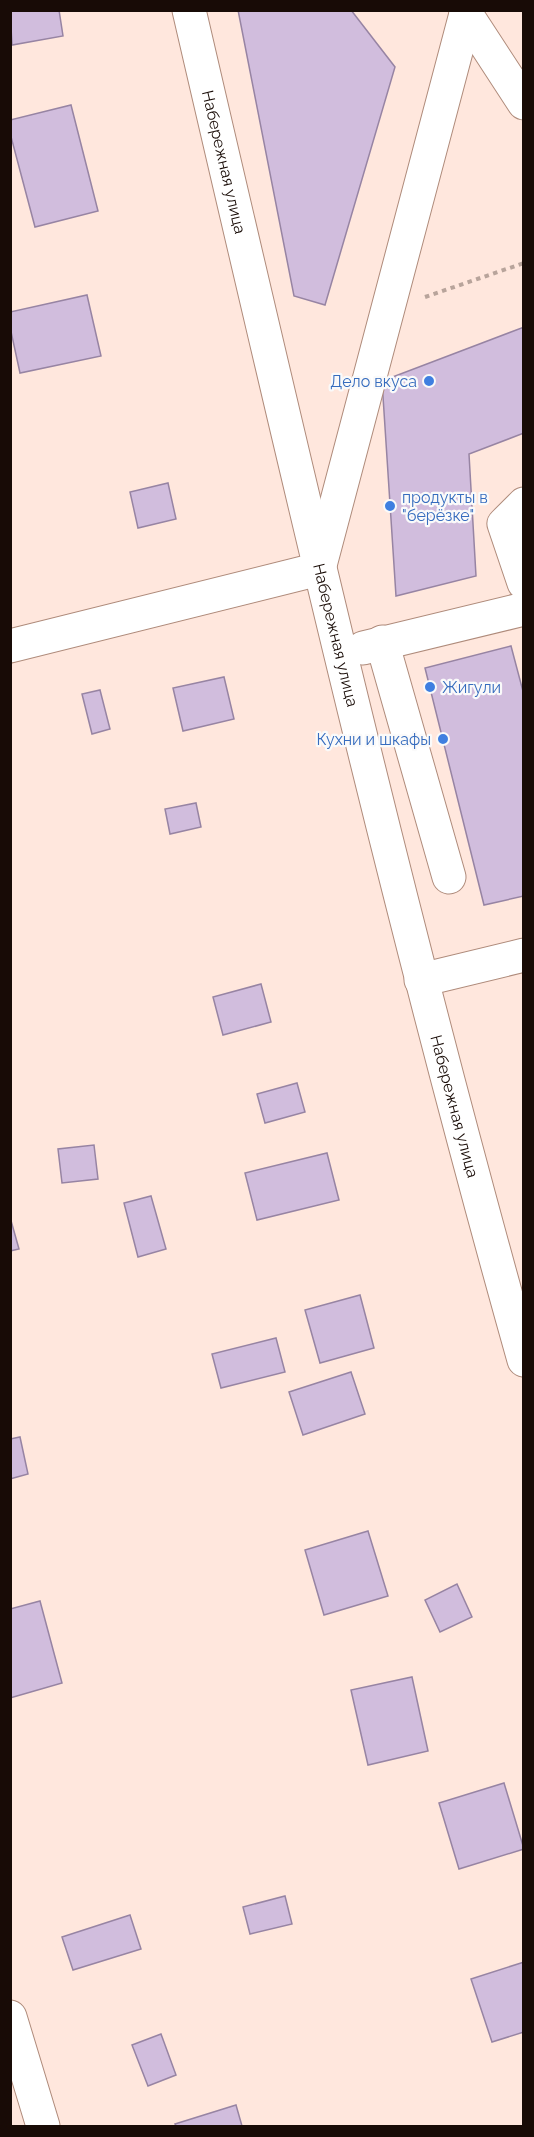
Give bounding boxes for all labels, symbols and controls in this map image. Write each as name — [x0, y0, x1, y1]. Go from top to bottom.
street label: Набережная улица — [198, 88, 250, 236]
place label: Дело вкуса — [330, 372, 417, 391]
marker: Дело вкуса — [422, 374, 436, 388]
place label: продукты в "берёзке" — [402, 488, 488, 525]
marker: продукты в "берёзке" — [383, 499, 397, 513]
street label: Набережная улица — [310, 561, 363, 709]
place label: Жигули — [442, 678, 501, 697]
marker: Жигули — [423, 680, 437, 694]
place label: Кухни и шкафы — [316, 730, 431, 749]
marker: Кухни и шкафы — [436, 732, 450, 746]
street label: Набережная улица — [427, 1033, 483, 1180]

